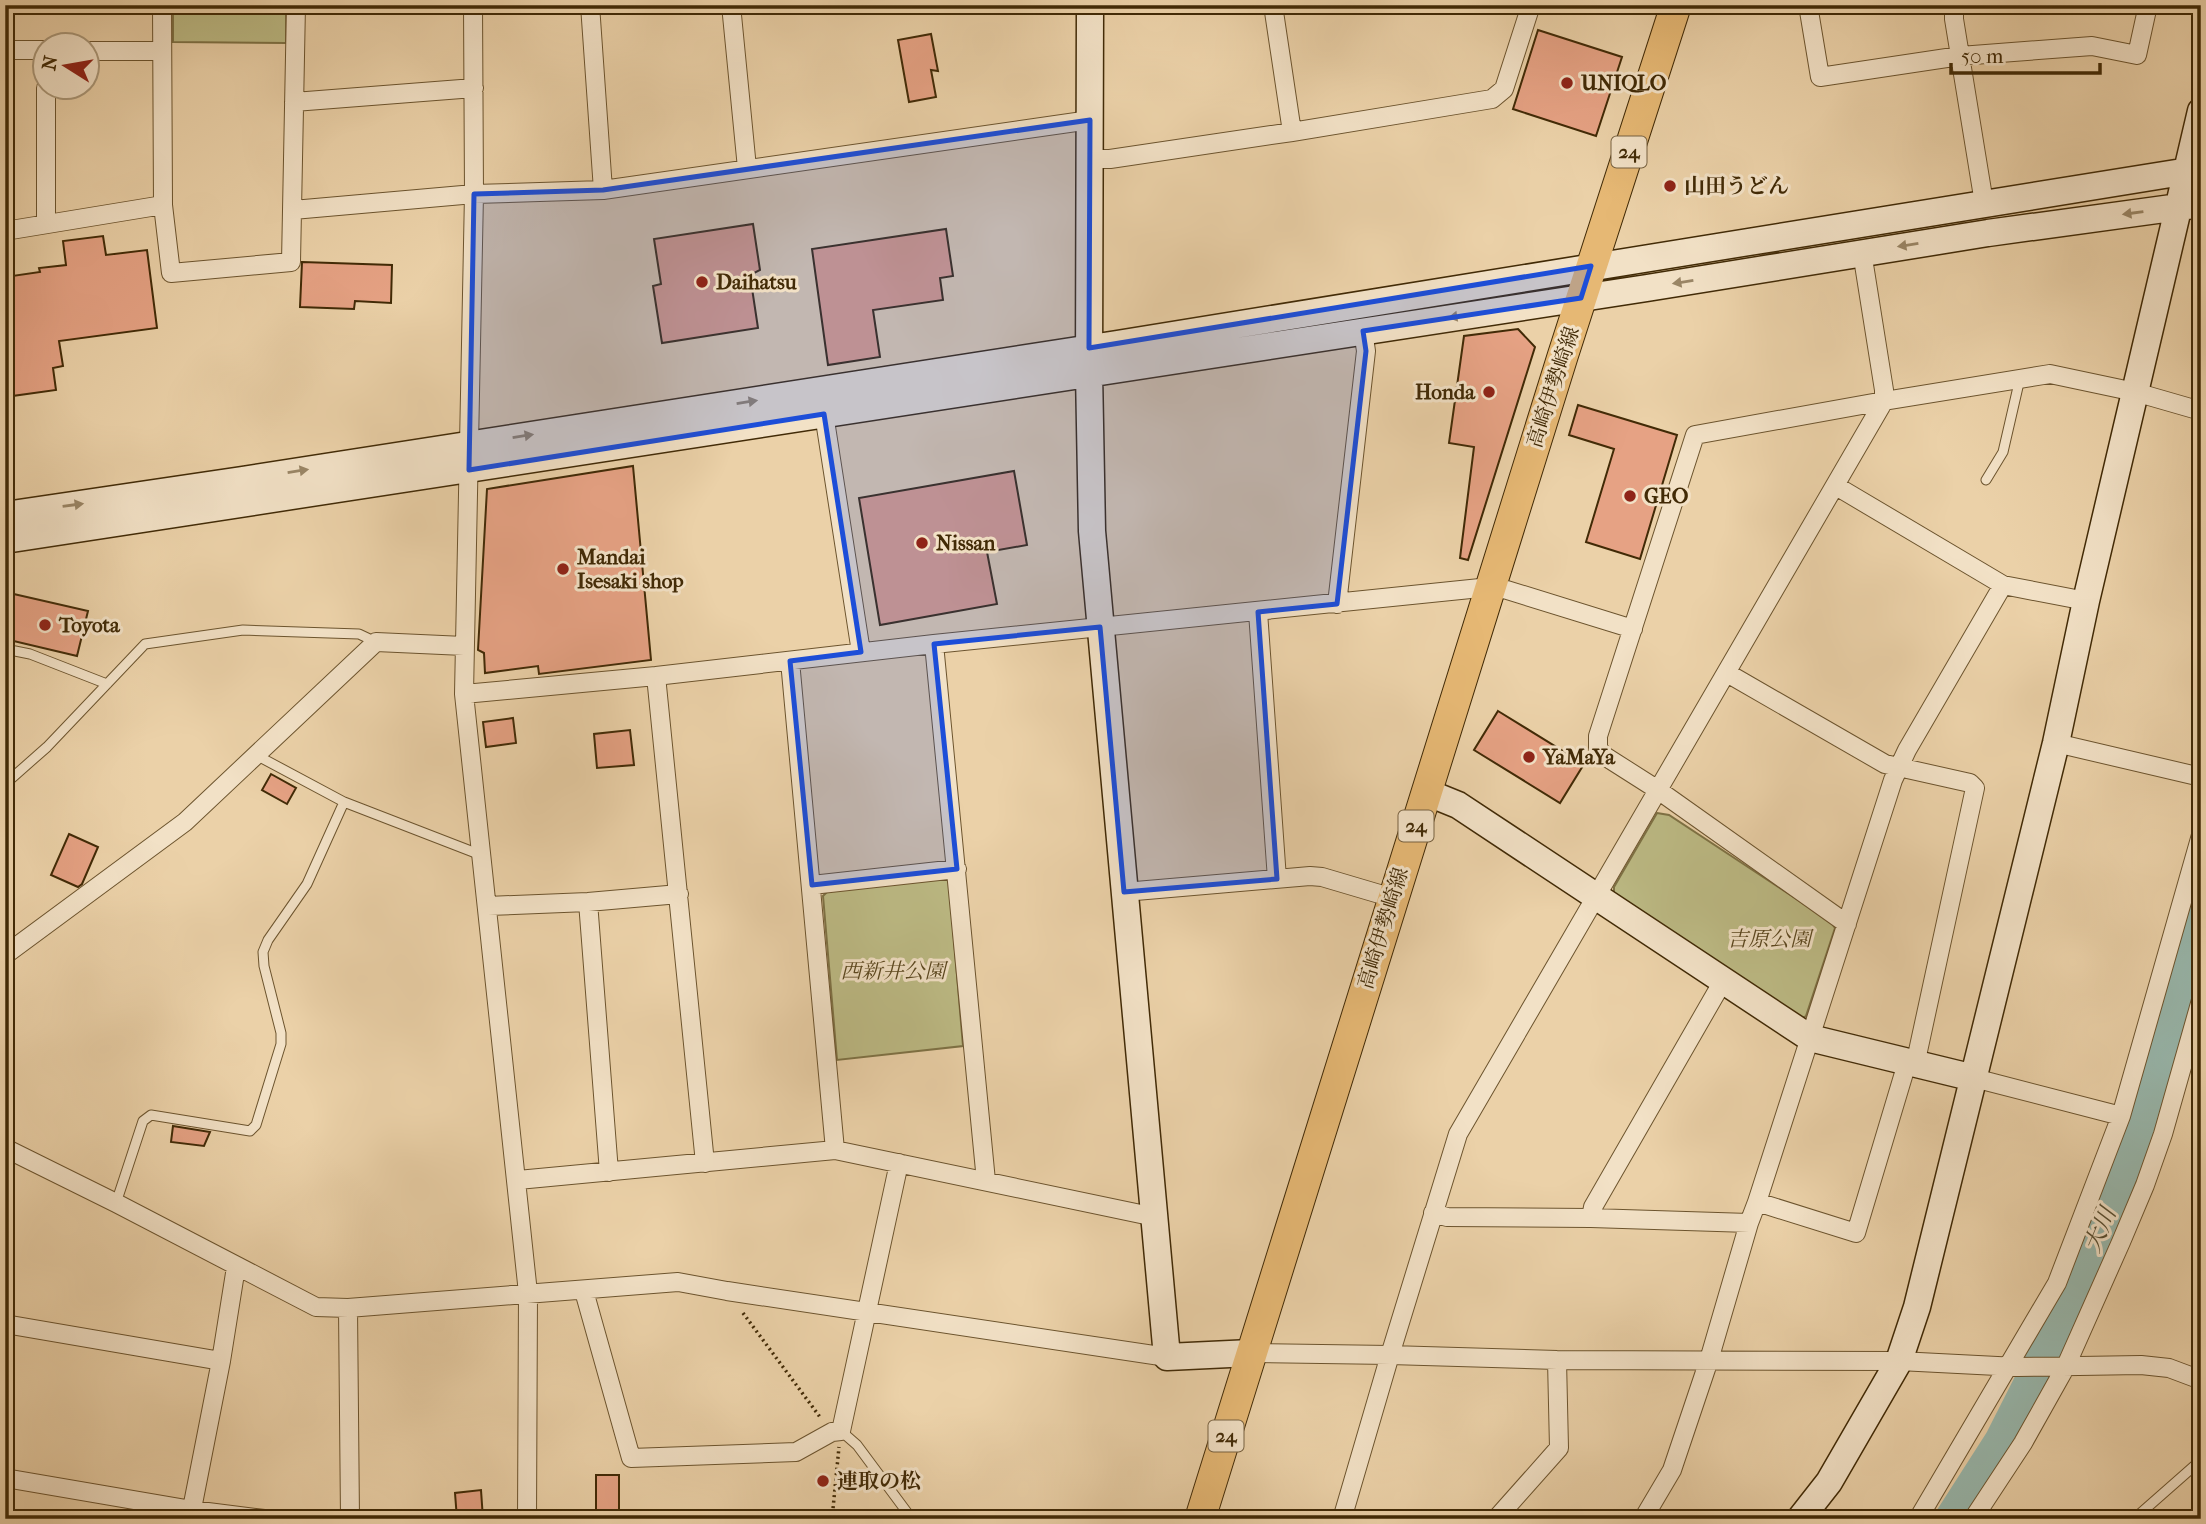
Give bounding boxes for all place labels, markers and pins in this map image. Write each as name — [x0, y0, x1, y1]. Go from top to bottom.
place label: UNIQLO — [1580, 71, 1667, 95]
marker: UNIQLO — [1559, 75, 1575, 91]
place label: 山田うどん — [1684, 174, 1789, 198]
marker: 山田うどん — [1662, 178, 1678, 194]
place label: Daihatsu — [716, 270, 797, 294]
marker: Daihatsu — [694, 274, 710, 290]
place label: Honda — [1415, 380, 1476, 404]
marker: Honda — [1481, 384, 1497, 400]
place label: GEO — [1644, 484, 1689, 508]
marker: GEO — [1622, 488, 1638, 504]
place label: Nissan — [936, 531, 996, 555]
marker: Nissan — [914, 535, 930, 551]
place label: Mandai Isesaki shop — [576, 545, 684, 593]
marker: Mandai Isesaki shop — [555, 561, 571, 577]
place label: Toyota — [58, 613, 121, 637]
marker: Toyota — [37, 617, 53, 633]
place label: YaMaYa — [1542, 745, 1616, 769]
marker: YaMaYa — [1521, 749, 1537, 765]
place label: 連取の松 — [837, 1469, 921, 1493]
marker: 連取の松 — [815, 1473, 831, 1489]

